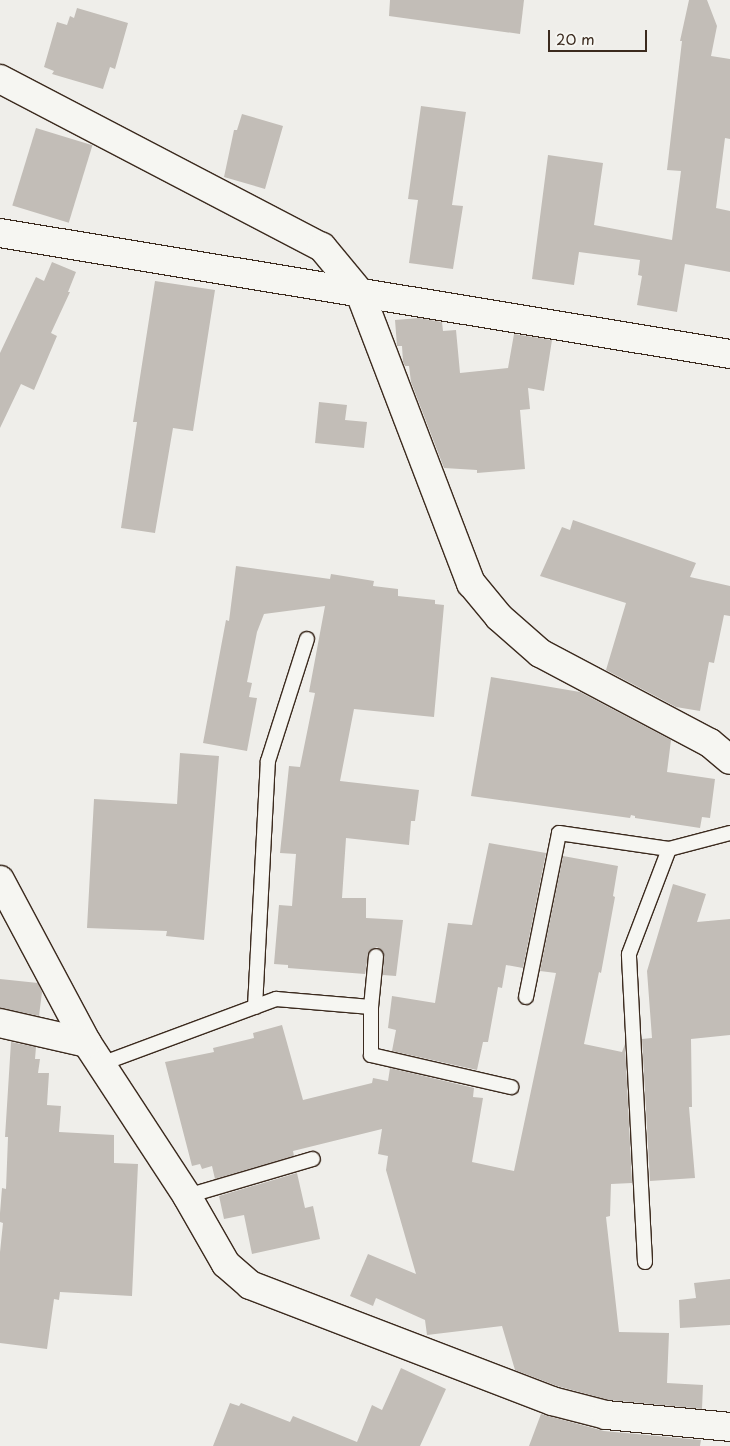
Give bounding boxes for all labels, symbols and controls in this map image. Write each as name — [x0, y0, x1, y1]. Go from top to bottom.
scale bar — [550, 20, 649, 52]
text: 20 m — [556, 27, 595, 50]

